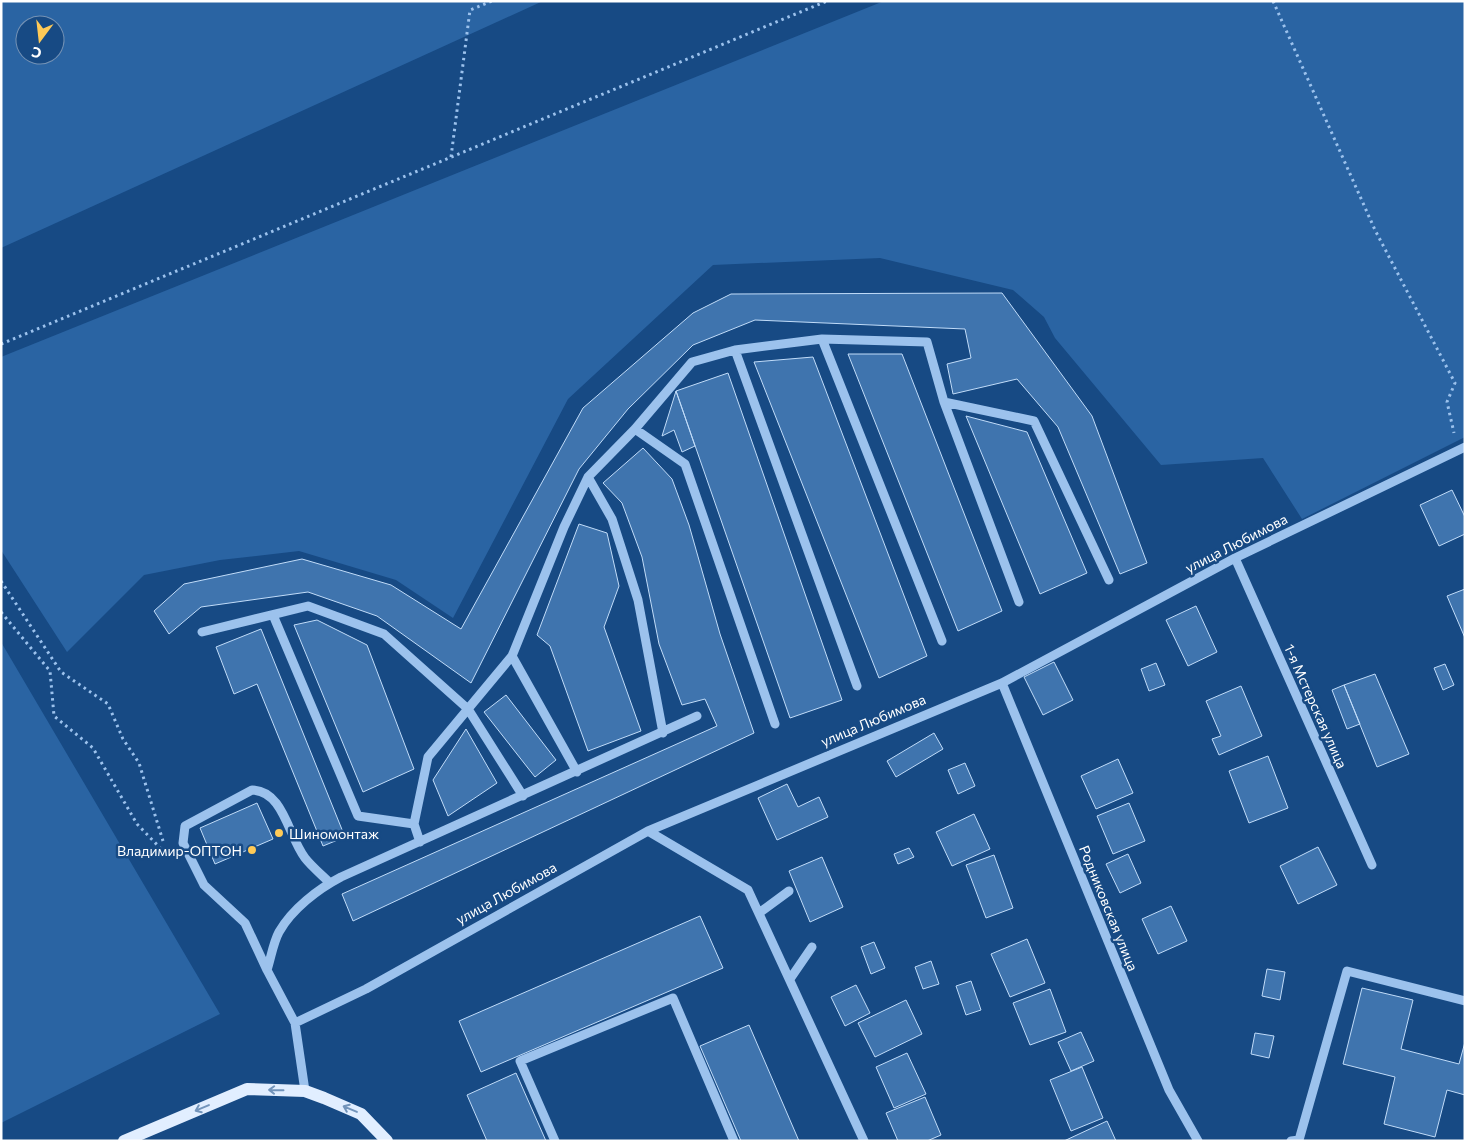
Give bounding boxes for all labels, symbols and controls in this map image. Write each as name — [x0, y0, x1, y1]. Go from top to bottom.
north arrow — [15, 15, 65, 65]
text: С — [30, 44, 43, 62]
street label: улица Любимова — [1182, 510, 1290, 576]
street label: 1-я Мстерская улица — [1281, 641, 1351, 771]
street label: улица Любимова — [818, 690, 928, 750]
place label: Шиномонтаж — [289, 825, 379, 842]
marker: Шиномонтаж — [273, 827, 285, 839]
place label: Владимир-ОПТОН — [117, 842, 242, 859]
street label: Родниковская улица — [1076, 843, 1142, 973]
marker: Владимир-ОПТОН — [246, 844, 258, 856]
street label: улица Любимова — [453, 858, 559, 928]
one-way arrow — [268, 1085, 284, 1095]
one-way arrow — [195, 1104, 210, 1114]
one-way arrow — [343, 1104, 358, 1114]

